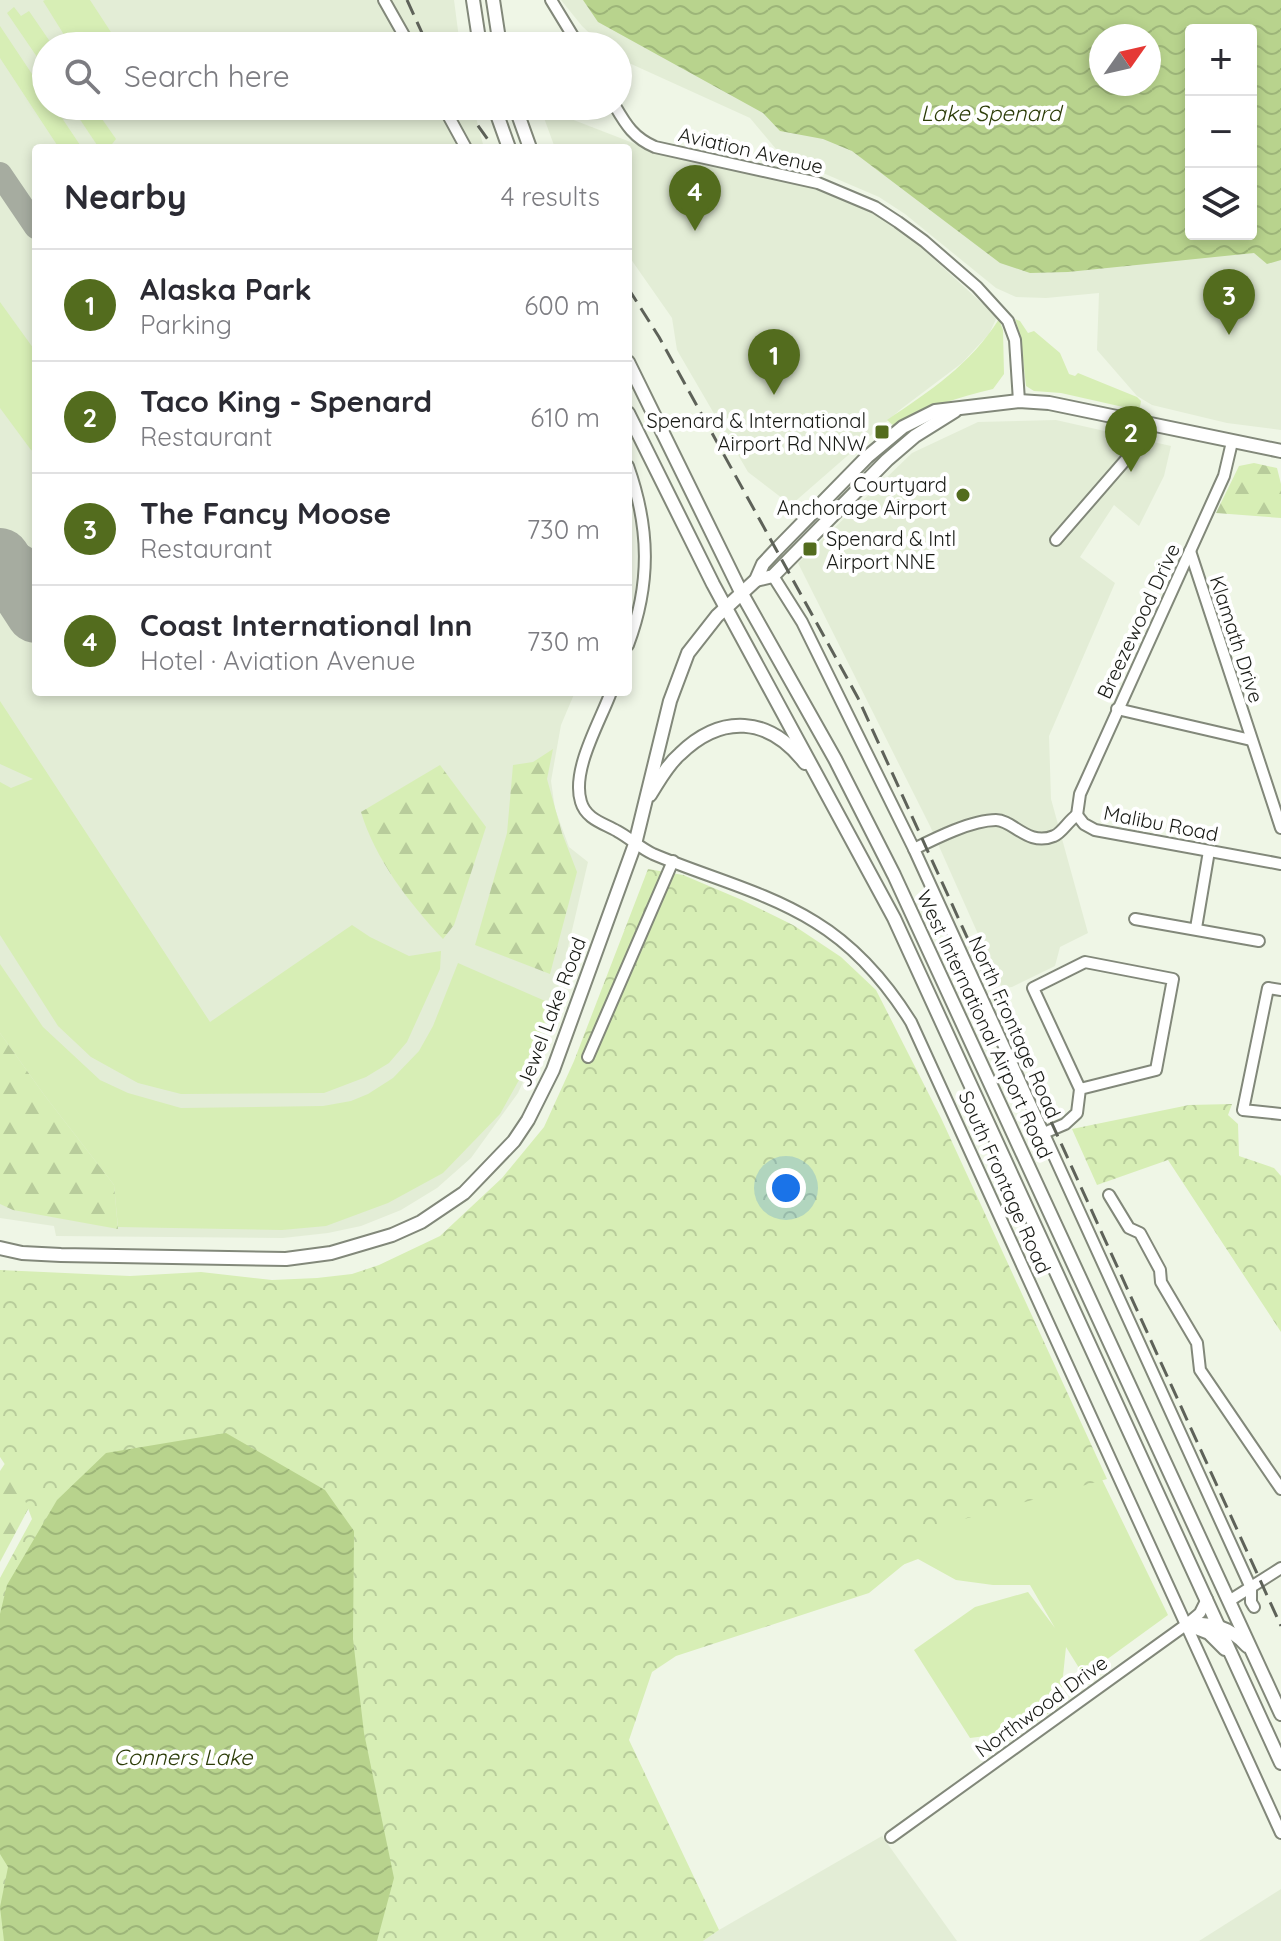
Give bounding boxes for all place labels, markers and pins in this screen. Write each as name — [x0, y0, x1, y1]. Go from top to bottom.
pin: 4 — [669, 165, 721, 231]
pin: 3 — [1203, 269, 1255, 335]
pin: 1 — [748, 329, 800, 395]
pin: 2 — [1105, 406, 1157, 472]
place label: Spenard & International Airport Rd NNW — [646, 408, 866, 456]
marker: Spenard & International Airport Rd NNW — [873, 423, 891, 441]
place label: Courtyard Anchorage Airport — [777, 472, 947, 520]
marker: Courtyard Anchorage Airport — [954, 486, 972, 504]
place label: Spenard & Intl Airport NNE — [826, 526, 956, 574]
marker: Spenard & Intl Airport NNE — [801, 540, 819, 558]

